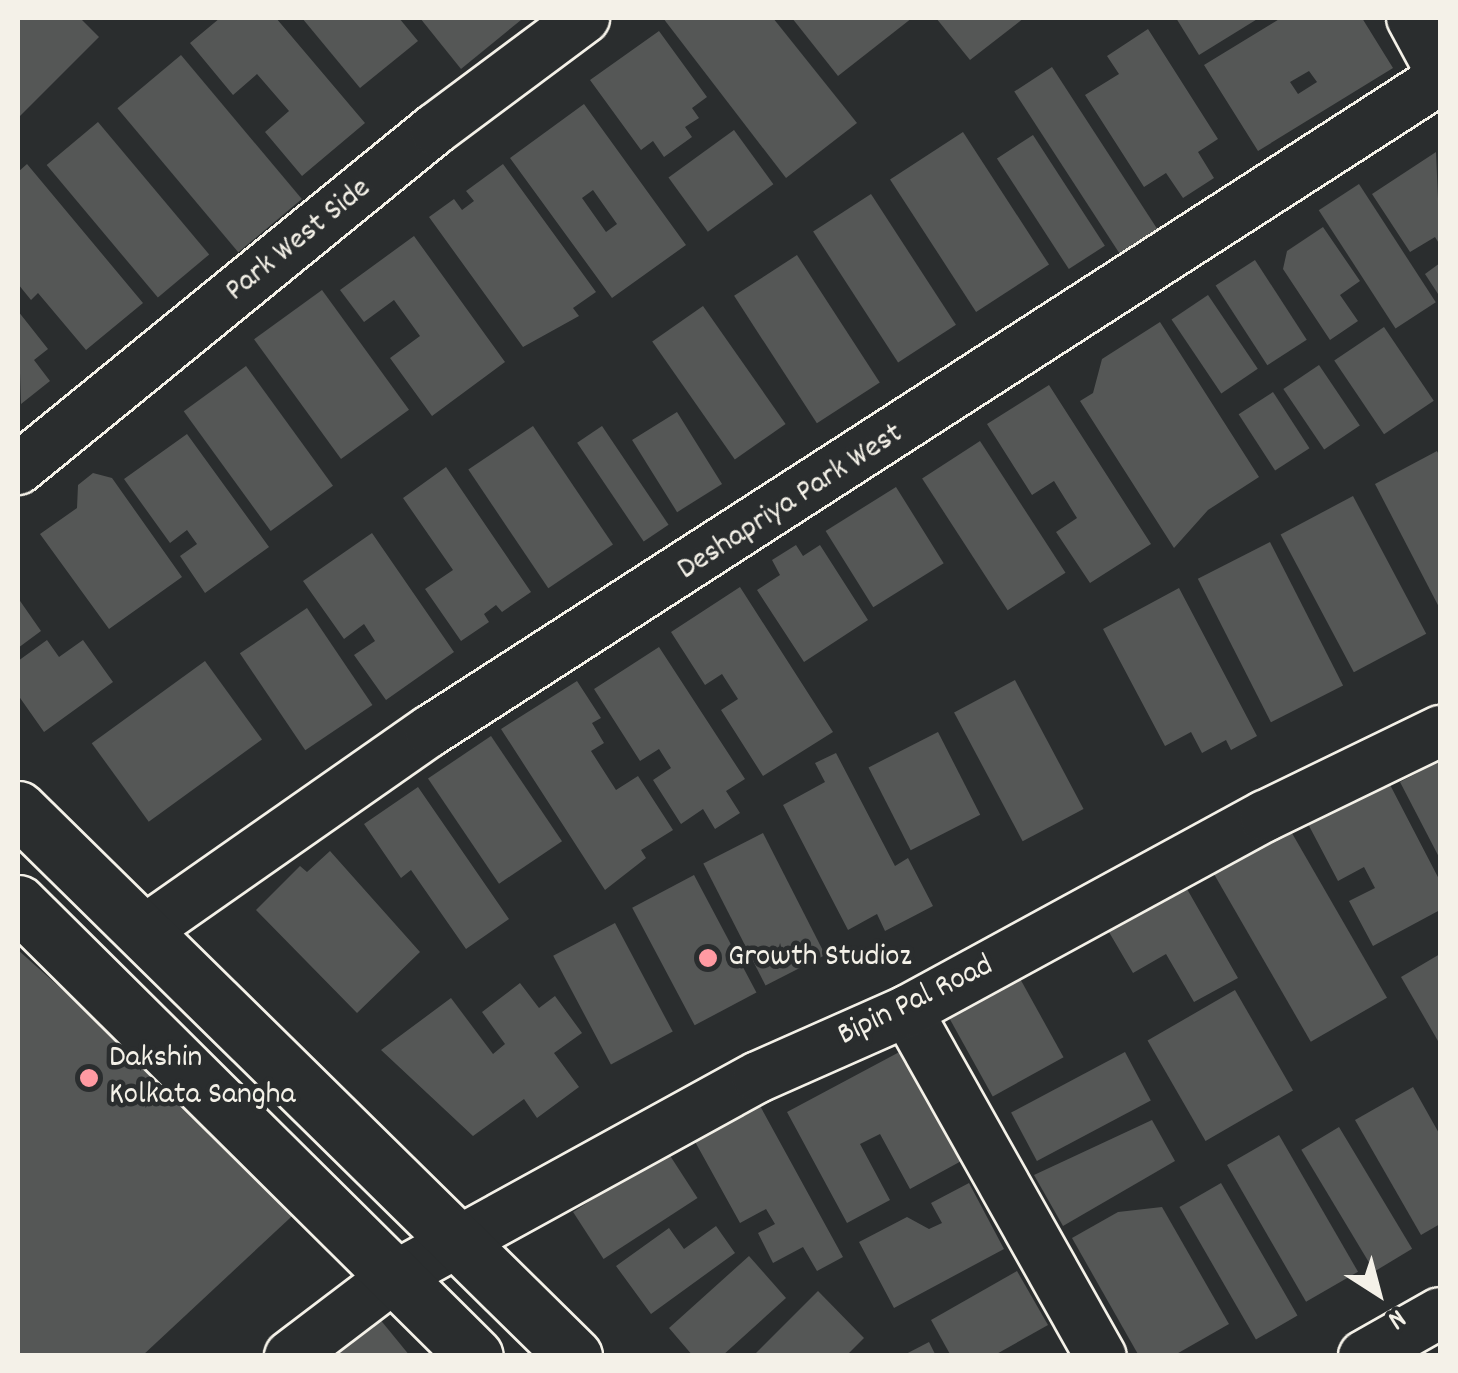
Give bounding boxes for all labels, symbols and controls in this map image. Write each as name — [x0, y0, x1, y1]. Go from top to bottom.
street label: Park West Side — [219, 171, 379, 311]
street label: Deshapriya Park West — [671, 416, 911, 590]
place label: Growth Studioz — [728, 939, 912, 977]
marker: Growth Studioz — [697, 947, 719, 969]
street label: Bipin Pal Road — [832, 948, 1000, 1056]
place label: Dakshin Kolkata Sangha — [109, 1041, 295, 1116]
marker: Dakshin Kolkata Sangha — [78, 1067, 100, 1089]
north arrow — [1328, 1243, 1428, 1343]
text: N — [1378, 1297, 1413, 1338]

